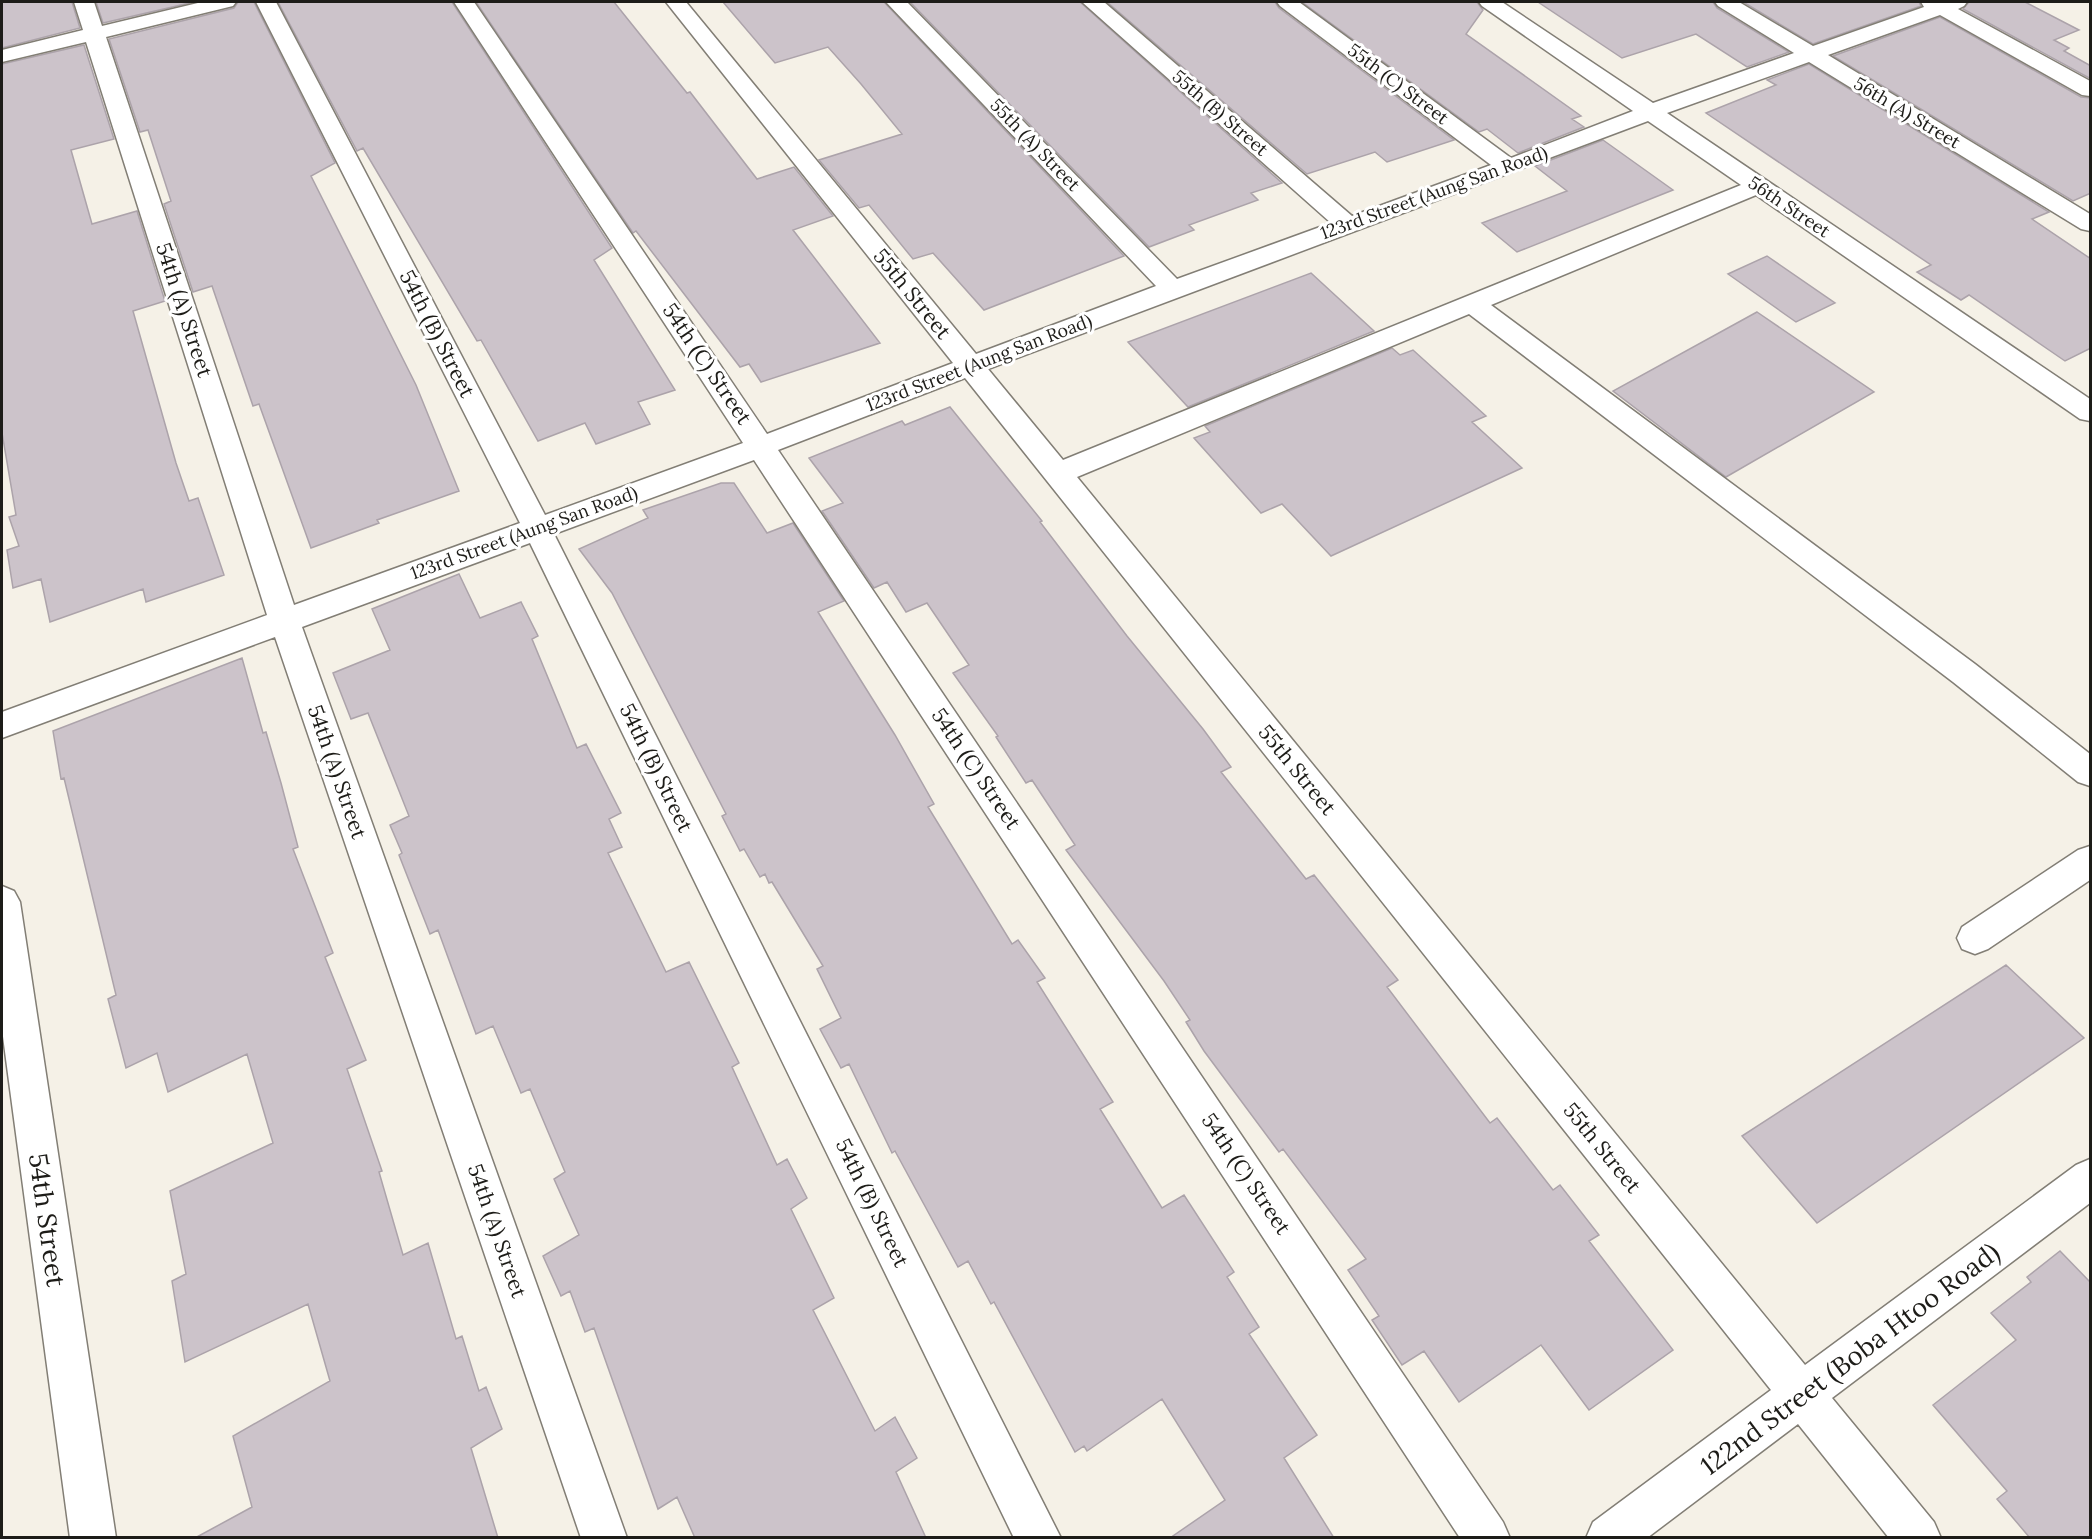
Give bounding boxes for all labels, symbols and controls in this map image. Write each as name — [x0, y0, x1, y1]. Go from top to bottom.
street label: 55th (C) Street — [1343, 38, 1453, 129]
street label: 55th (B) Street — [1168, 65, 1273, 161]
street label: 56th (A) Street — [1850, 72, 1965, 153]
street label: 55th (A) Street — [985, 94, 1085, 196]
street label: 123rd Street (Aung San Road) — [1317, 141, 1551, 244]
street label: 56th Street — [1744, 171, 1835, 242]
street label: 54th (A) Street — [150, 239, 219, 381]
street label: 55th Street — [868, 243, 958, 345]
street label: 54th (B) Street — [394, 265, 482, 403]
street label: 54th (C) Street — [657, 298, 758, 430]
street label: 123rd Street (Aung San Road) — [863, 309, 1095, 416]
street label: 123rd Street (Aung San Road) — [407, 481, 641, 584]
street label: 54th (B) Street — [614, 699, 700, 837]
street label: 54th (A) Street — [302, 701, 373, 843]
street label: 54th (C) Street — [926, 703, 1027, 835]
street label: 55th Street — [1253, 719, 1343, 821]
street label: 55th Street — [1558, 1097, 1648, 1199]
street label: 54th (C) Street — [1196, 1108, 1297, 1240]
street label: 54th (B) Street — [830, 1134, 916, 1272]
street label: 54th Street — [22, 1151, 73, 1289]
street label: 54th (A) Street — [462, 1160, 533, 1302]
street label: 122nd Street (Boba Htoo Road) — [1694, 1235, 2007, 1483]

